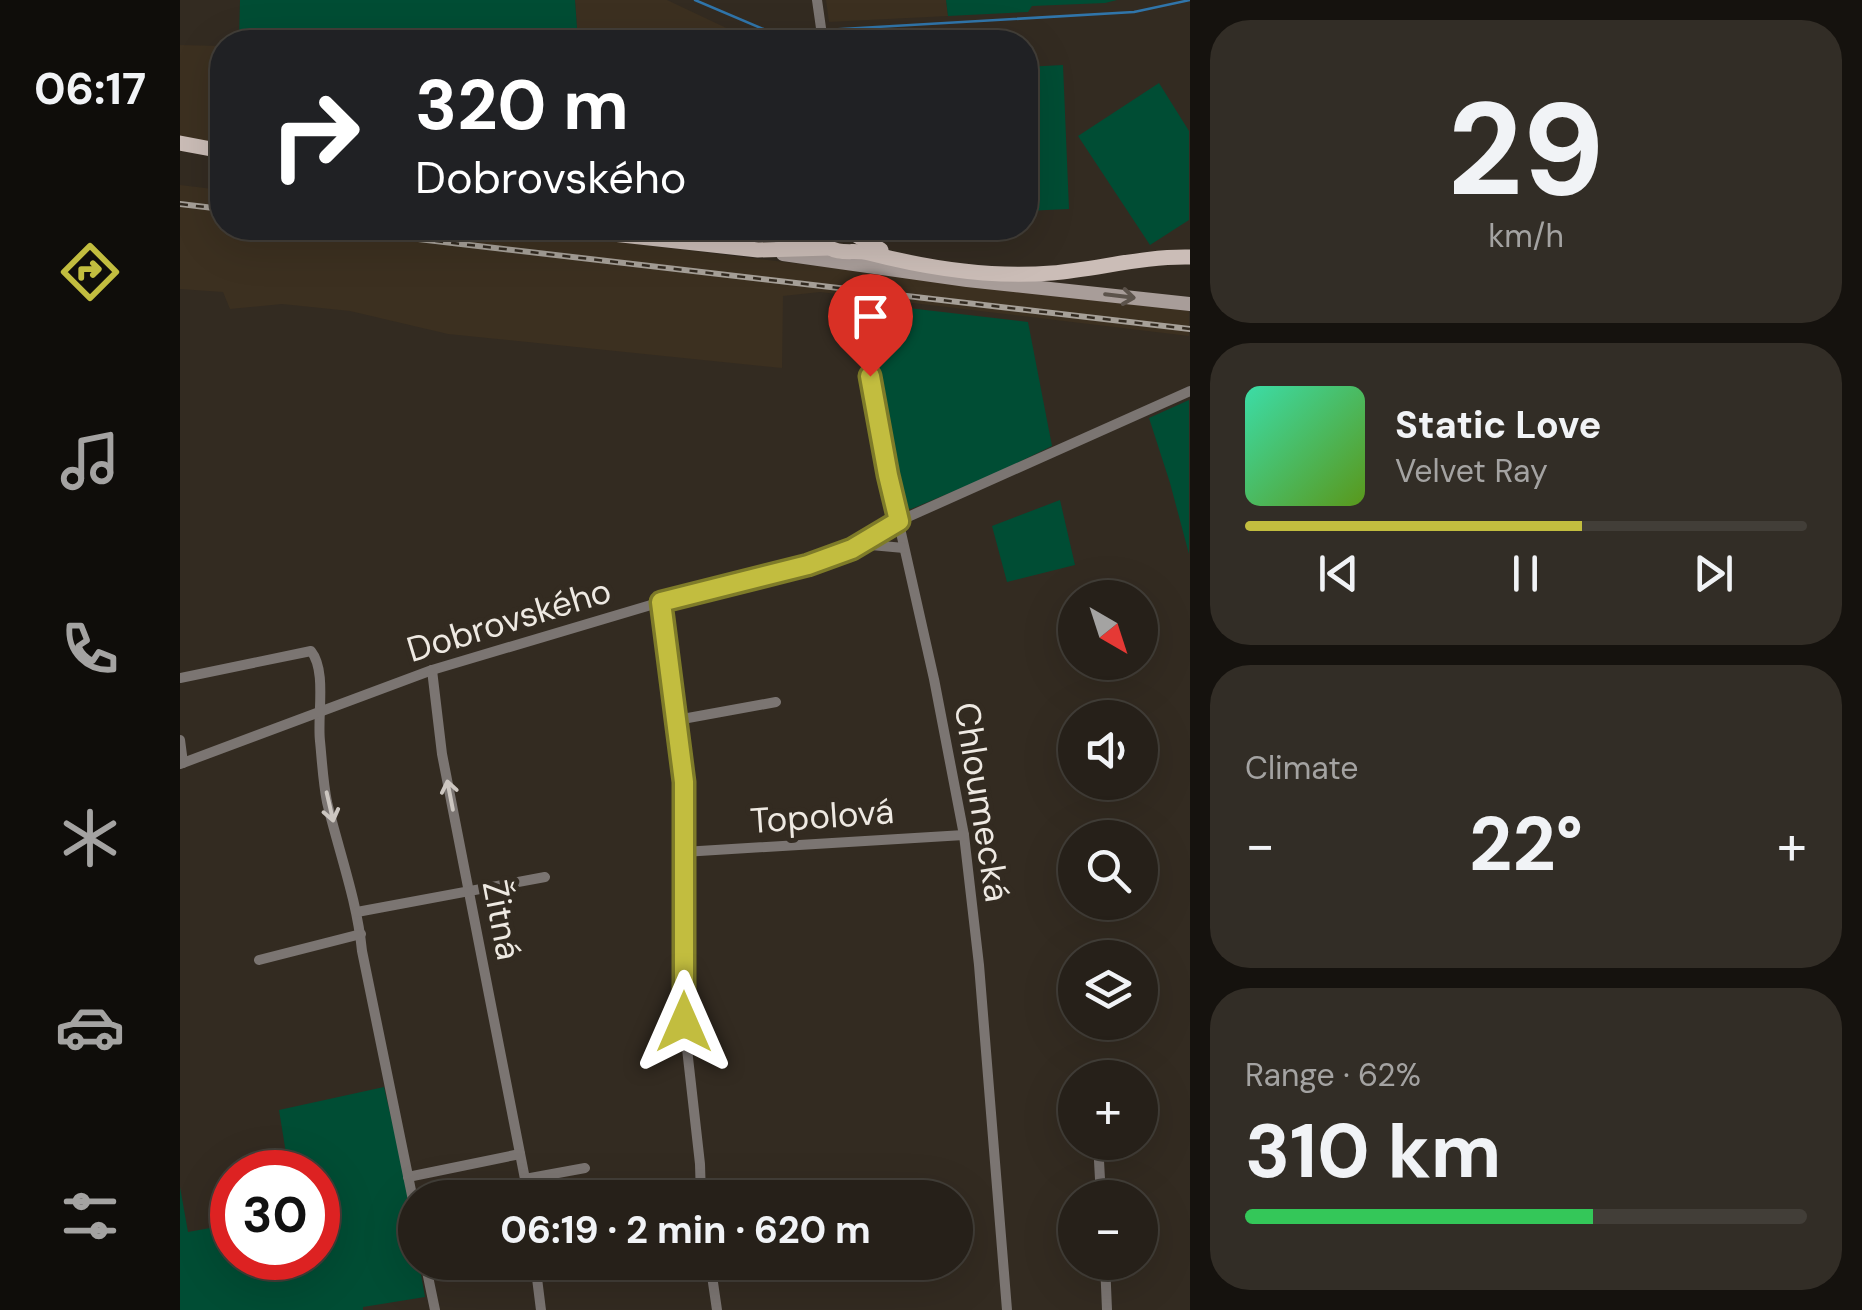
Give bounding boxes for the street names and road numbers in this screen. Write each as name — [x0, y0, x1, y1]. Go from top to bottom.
street label: Dobrovského — [401, 567, 617, 673]
street label: Chloumecká — [944, 699, 1020, 905]
street label: Topolová — [748, 788, 896, 844]
street label: Žitná — [472, 876, 532, 964]

